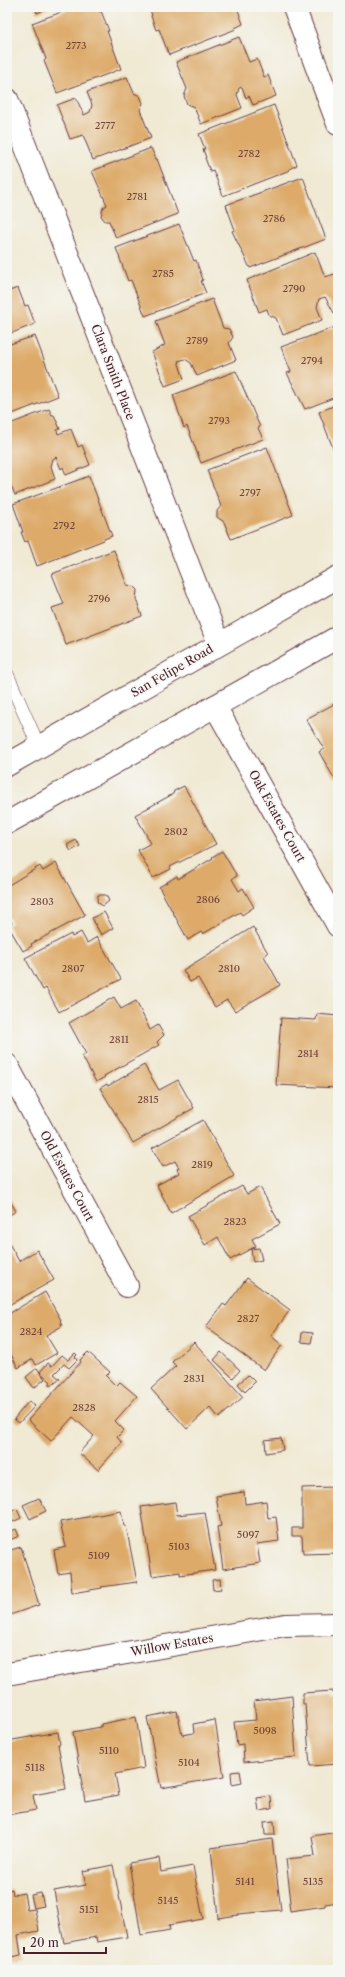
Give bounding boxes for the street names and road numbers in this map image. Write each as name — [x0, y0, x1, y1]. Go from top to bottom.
street label: Clara Smith Place — [88, 322, 139, 422]
street label: San Felipe Road — [128, 641, 216, 700]
street label: Oak Estates Court — [246, 767, 309, 865]
street label: Old Estates Court — [37, 1128, 98, 1224]
street label: Willow Estates — [128, 1630, 215, 1659]

